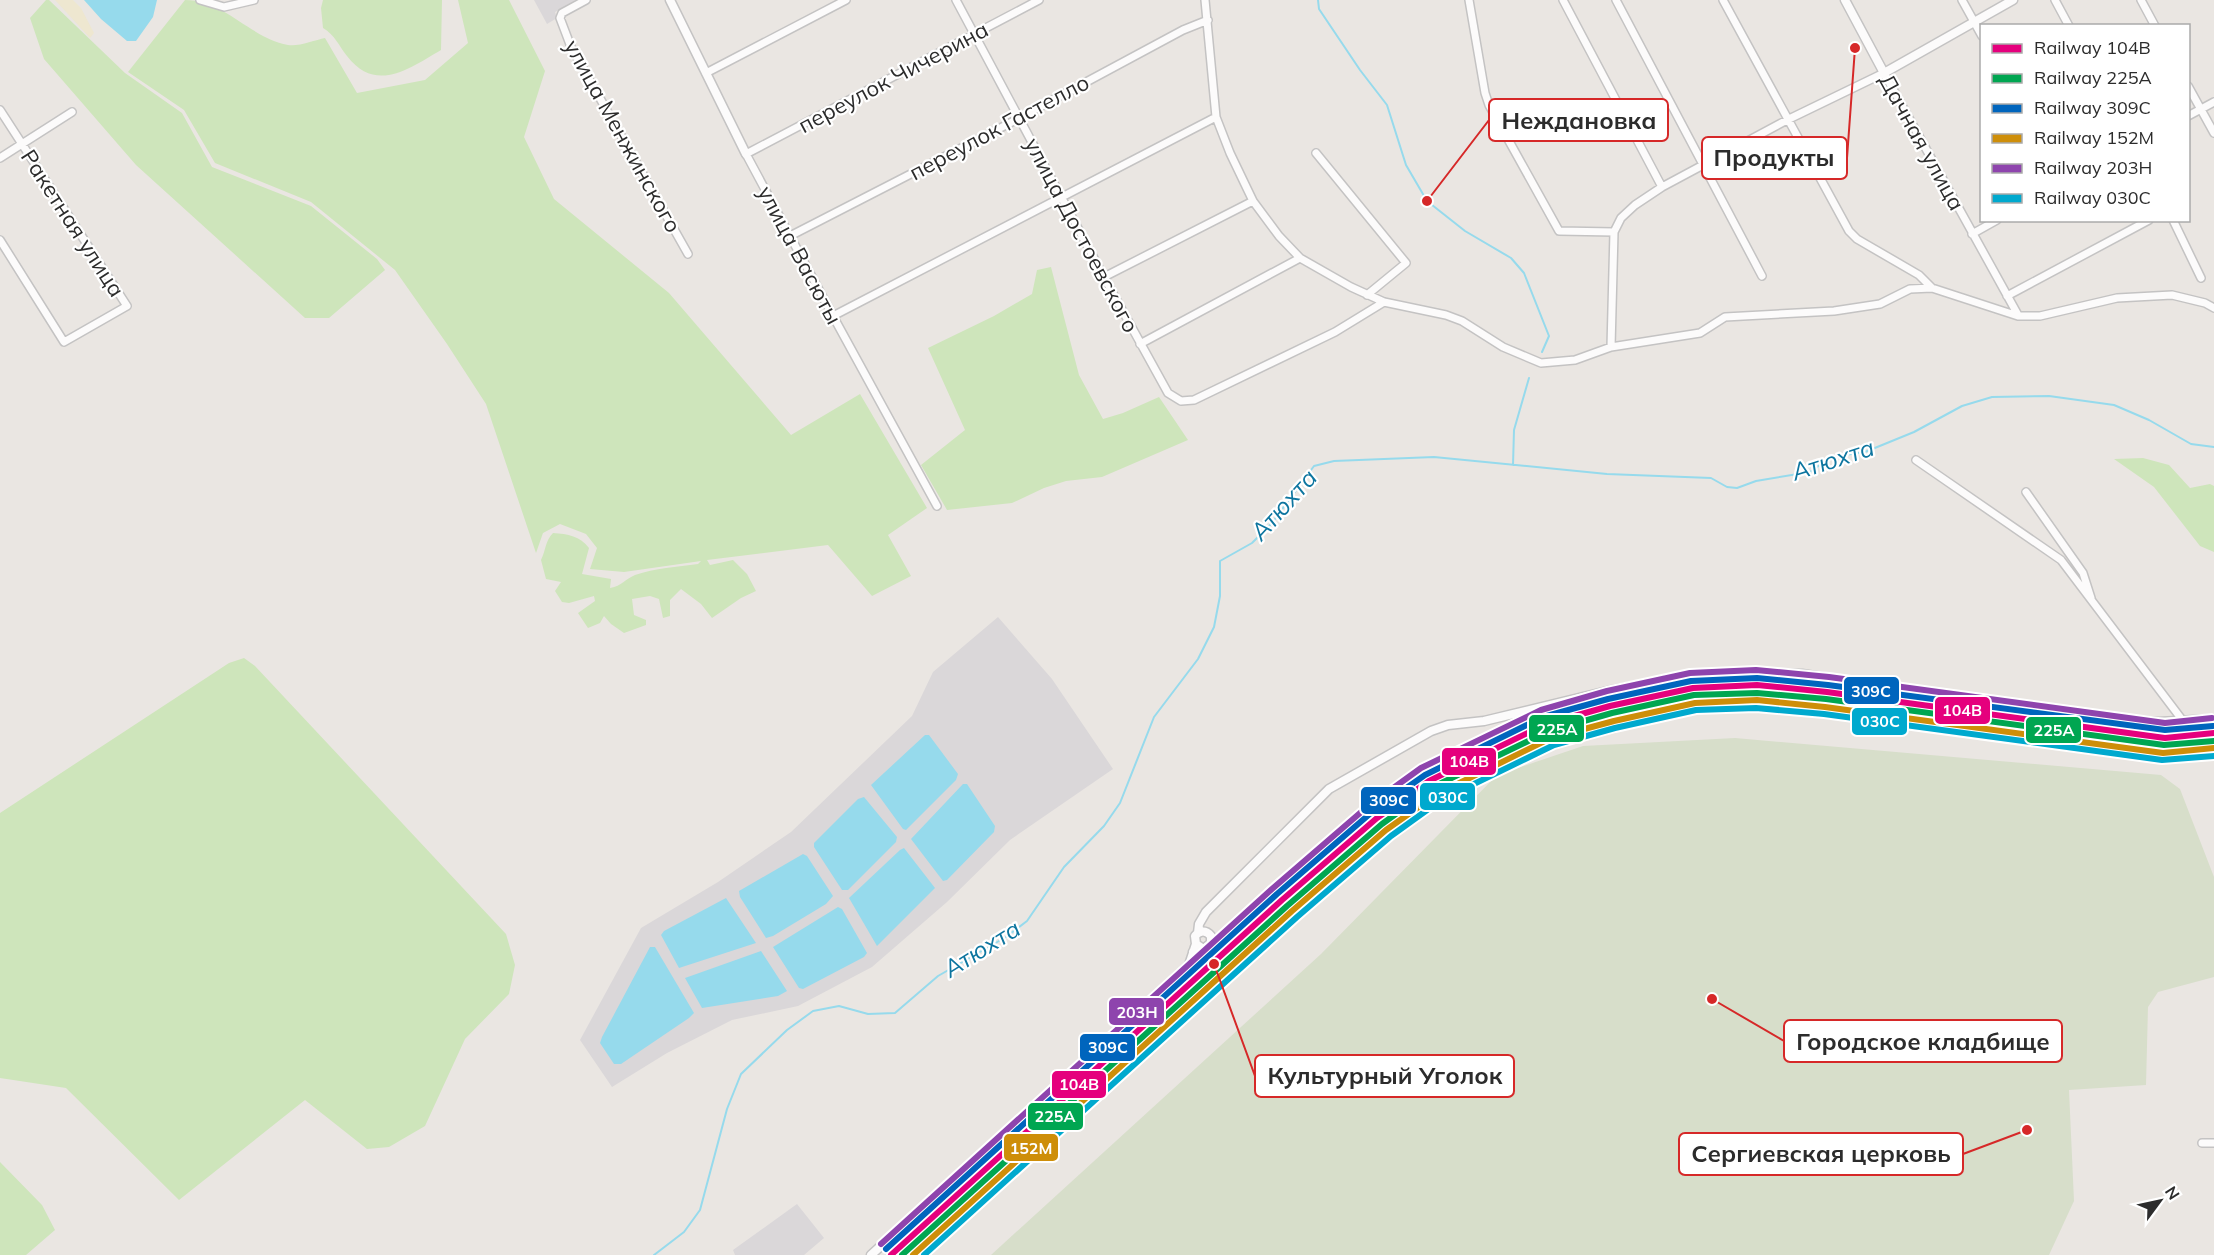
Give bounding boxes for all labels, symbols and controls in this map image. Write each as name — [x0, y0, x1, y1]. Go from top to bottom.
street label: переулок Чичерина — [793, 15, 993, 139]
legend — [1980, 24, 2190, 222]
street label: улица Менжинского — [558, 35, 688, 237]
text: Railway 104В — [2034, 36, 2151, 59]
text: Railway 225А — [2034, 66, 2152, 89]
street label: переулок Гастелло — [904, 68, 1094, 186]
street label: Дачная улица — [1873, 69, 1971, 215]
text: Railway 309С — [2034, 96, 2151, 119]
callout: Неждановка — [1489, 99, 1668, 141]
text: Неждановка — [1501, 105, 1657, 135]
text: Railway 152М — [2034, 126, 2154, 149]
street label: улица Достоевского — [1019, 133, 1145, 337]
callout: Продукты — [1702, 137, 1847, 179]
text: Продукты — [1713, 142, 1835, 172]
street label: Ракетная улица — [15, 144, 131, 302]
text: Railway 203Н — [2034, 156, 2152, 179]
street label: улица Васюты — [752, 181, 848, 329]
text: Railway 030C — [2034, 186, 2151, 209]
water label: Атюхта — [1787, 432, 1878, 487]
water label: Атюхта — [1243, 463, 1323, 547]
line badge: 309С — [1843, 676, 1900, 705]
text: 309С — [1851, 681, 1891, 701]
line badge: 104В — [1934, 696, 1991, 725]
text: 104В — [1942, 700, 1982, 720]
line badge: 030C — [1851, 707, 1908, 736]
text: 030C — [1860, 711, 1900, 731]
line badge: 225А — [1528, 714, 1585, 743]
line badge: 225А — [2025, 716, 2082, 744]
text: 225А — [1537, 719, 1577, 739]
text: 225А — [2034, 720, 2074, 740]
line badge: 104В — [1441, 747, 1497, 776]
text: 104В — [1449, 751, 1489, 771]
line badge: 030C — [1419, 782, 1476, 811]
line badge: 309С — [1360, 786, 1417, 815]
text: 030C — [1428, 787, 1468, 807]
text: 309С — [1369, 790, 1409, 810]
water label: Атюхта — [937, 913, 1026, 984]
line badge: 203Н — [1108, 997, 1165, 1026]
text: 203Н — [1116, 1002, 1158, 1022]
callout: Городское кладбище — [1784, 1020, 2062, 1062]
text: Городское кладбище — [1796, 1026, 2050, 1056]
line badge: 309С — [1079, 1033, 1136, 1062]
text: 309С — [1088, 1037, 1128, 1057]
callout: Культурный Уголок — [1255, 1055, 1514, 1097]
text: Культурный Уголок — [1268, 1060, 1503, 1090]
line badge: 104В — [1051, 1070, 1107, 1099]
text: 104В — [1059, 1074, 1099, 1094]
line badge: 225А — [1027, 1102, 1084, 1131]
text: 225А — [1035, 1106, 1075, 1126]
line badge: 152М — [1003, 1133, 1059, 1162]
callout: Сергиевская церковь — [1679, 1133, 1963, 1175]
text: 152М — [1010, 1138, 1052, 1158]
text: Сергиевская церковь — [1691, 1138, 1951, 1168]
north arrow — [2130, 1171, 2190, 1231]
text: N — [2161, 1182, 2184, 1203]

